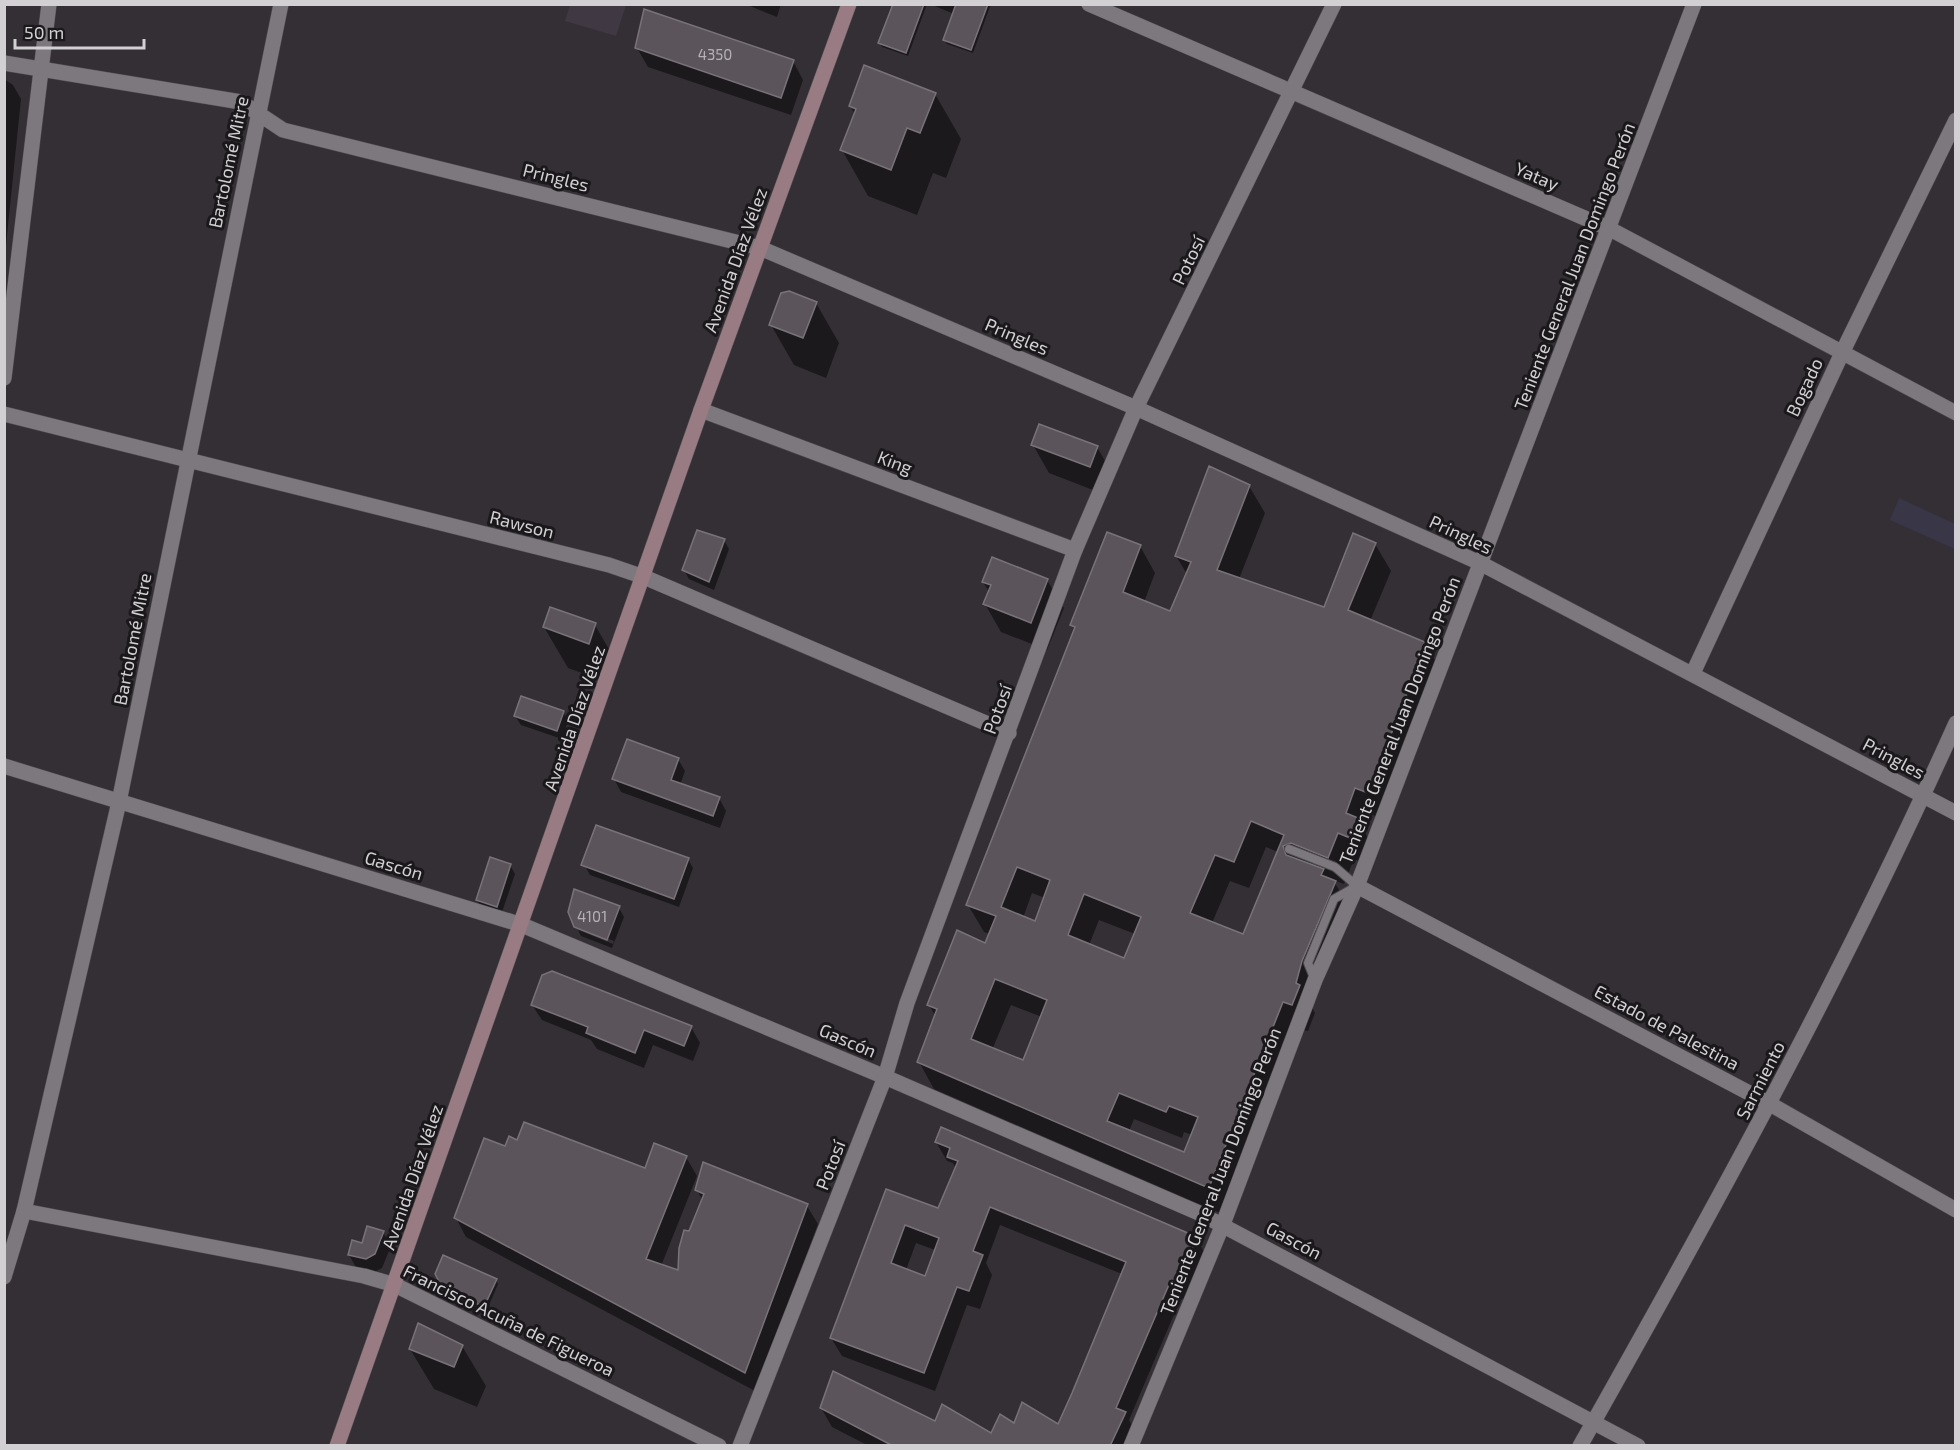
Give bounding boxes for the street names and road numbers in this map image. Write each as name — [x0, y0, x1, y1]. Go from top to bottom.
street label: Bartolomé Mitre — [203, 94, 253, 230]
street label: Teniente General Juan Domingo Perón — [1509, 119, 1639, 413]
street label: Yatay — [1512, 157, 1563, 195]
street label: Pringles — [521, 158, 591, 196]
street label: Avenida Díaz Vélez — [699, 185, 771, 335]
street label: Potosí — [1167, 232, 1209, 288]
street label: Pringles — [982, 313, 1052, 359]
street label: Bogado — [1781, 354, 1827, 420]
street label: King — [874, 445, 916, 479]
street label: Rawson — [487, 505, 557, 543]
street label: Pringles — [1426, 510, 1496, 558]
street label: Bartolomé Mitre — [108, 571, 156, 707]
street label: Teniente General Juan Domingo Perón — [1334, 573, 1464, 867]
street label: Avenida Díaz Vélez — [539, 642, 609, 794]
street label: Potosí — [978, 681, 1016, 737]
street label: Pringles — [1859, 733, 1929, 783]
street label: Gascón — [362, 846, 426, 884]
street label: Estado de Palestina — [1591, 980, 1743, 1074]
street label: Gascón — [816, 1018, 880, 1062]
street label: Teniente General Juan Domingo Perón — [1155, 1024, 1285, 1318]
street label: Sarmiento — [1731, 1037, 1789, 1123]
street label: Avenida Díaz Vélez — [377, 1101, 447, 1253]
street label: Potosí — [811, 1137, 850, 1193]
street label: Gascón — [1262, 1216, 1326, 1264]
street label: Francisco Acuña de Figueroa — [400, 1259, 618, 1381]

